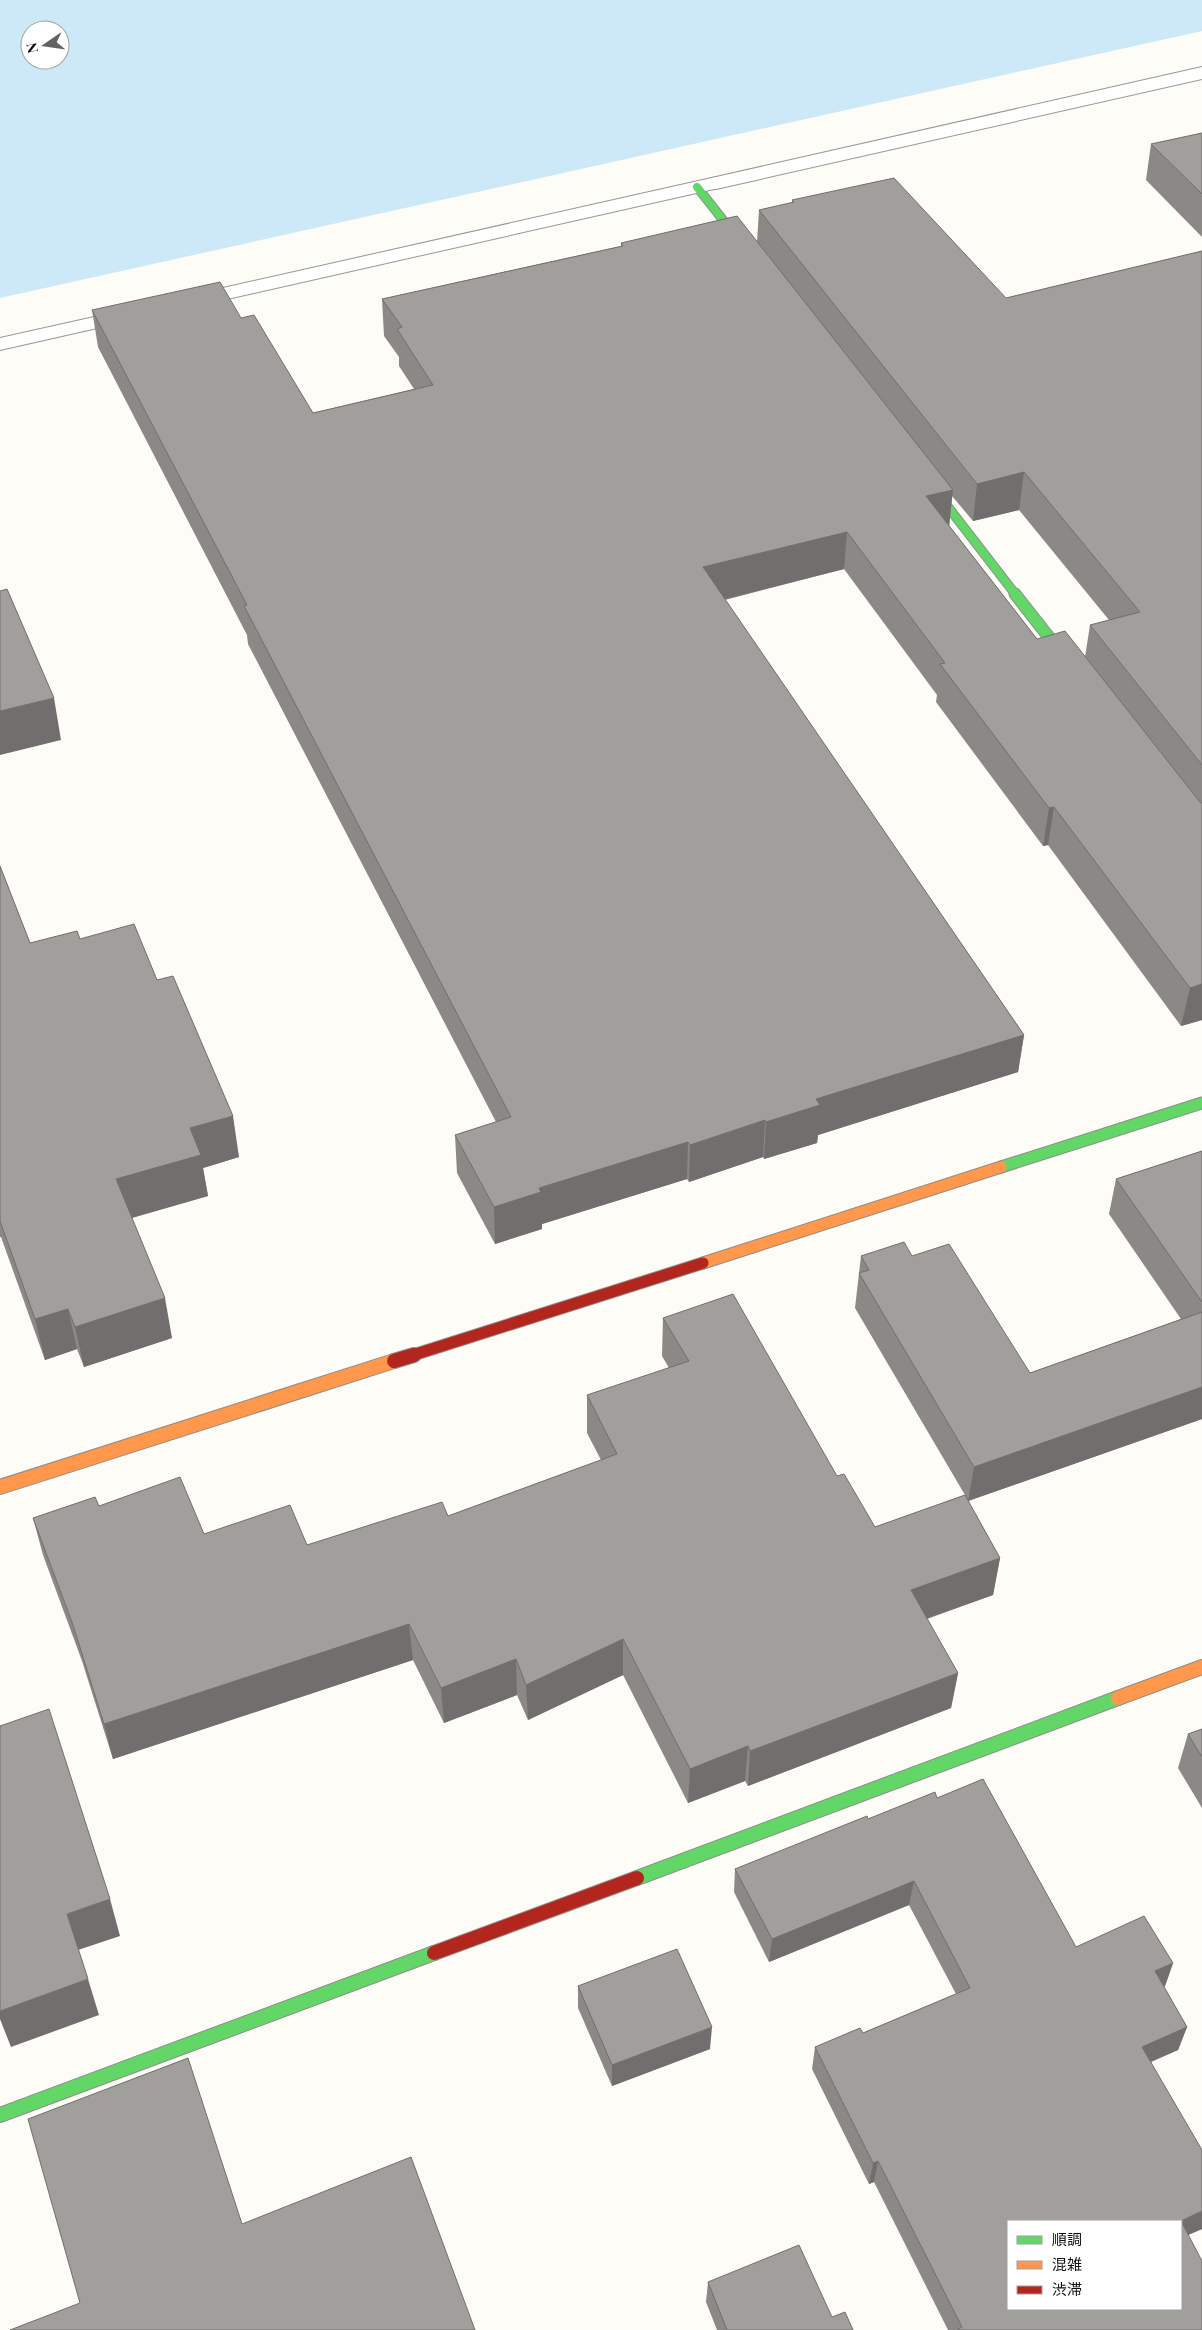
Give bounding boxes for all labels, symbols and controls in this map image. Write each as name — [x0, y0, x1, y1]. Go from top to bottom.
north arrow — [20, 20, 70, 70]
text: N — [21, 41, 42, 55]
legend — [1007, 2220, 1182, 2310]
text: 順調 — [1052, 2229, 1082, 2249]
text: 混雑 — [1052, 2254, 1082, 2274]
text: 渋滞 — [1052, 2279, 1082, 2299]

